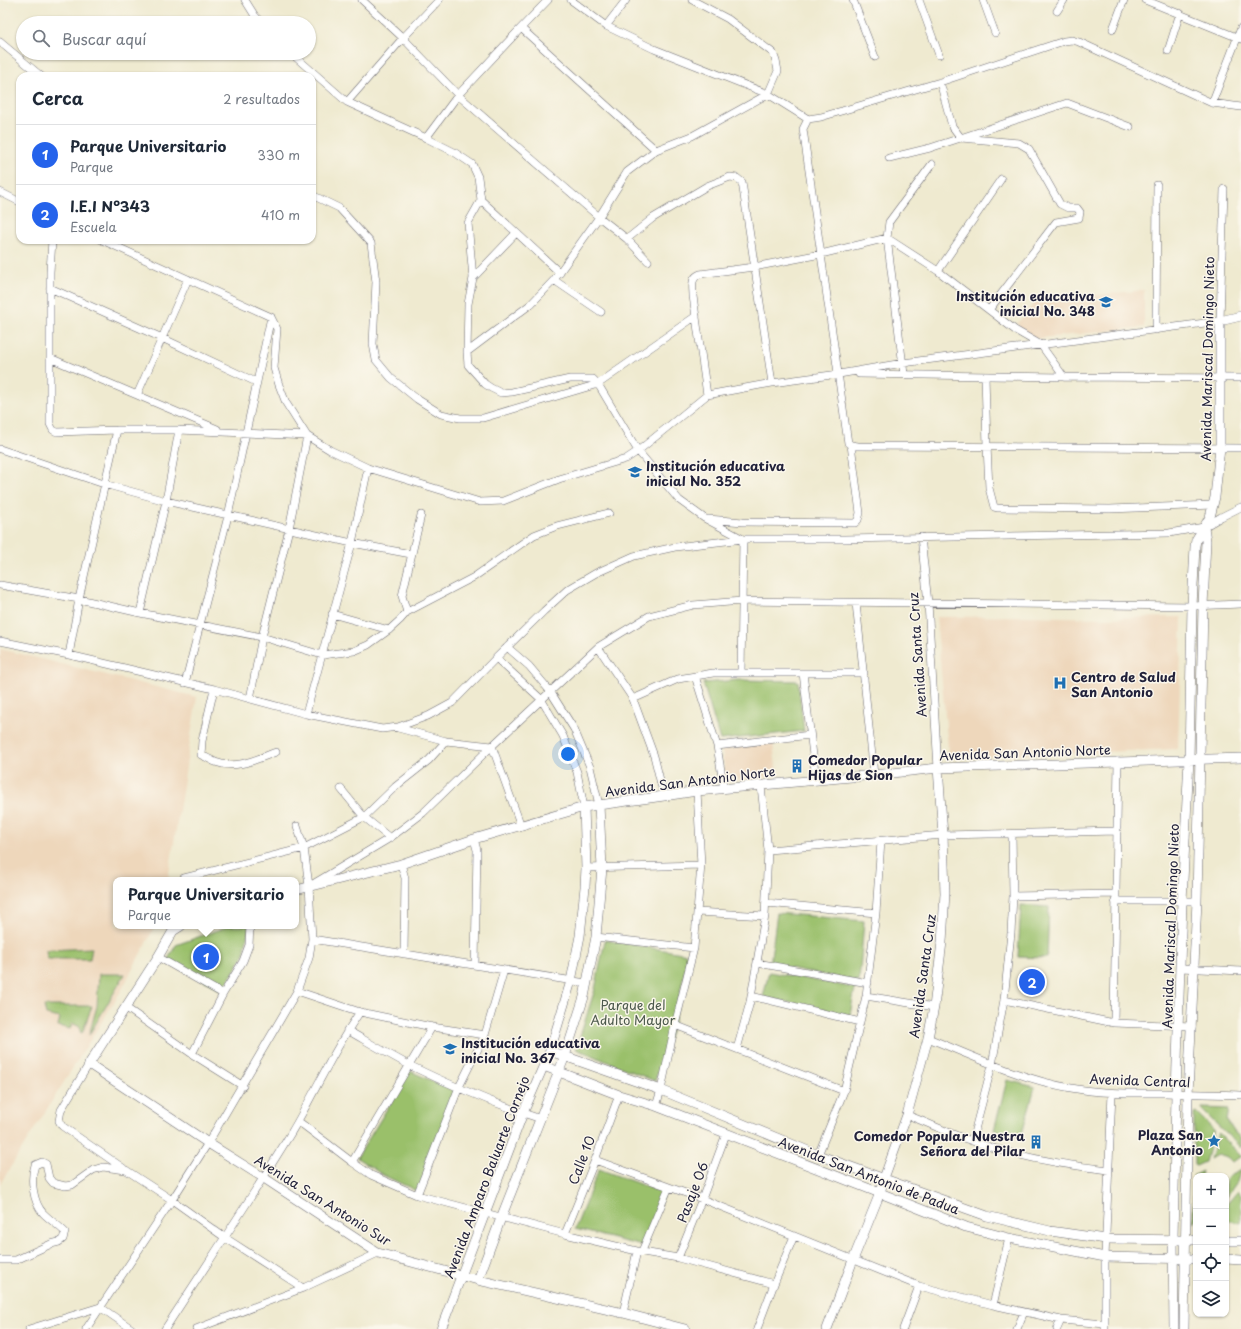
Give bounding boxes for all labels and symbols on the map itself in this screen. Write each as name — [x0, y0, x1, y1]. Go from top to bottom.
street label: Avenida Mariscal Domingo Nieto — [1196, 256, 1218, 462]
place label: Institución educativa inicial No. 348 — [956, 286, 1095, 320]
school or university icon: Institución educativa inicial No. 348 — [1098, 294, 1114, 310]
place label: Institución educativa inicial No. 352 — [646, 456, 785, 490]
school or university icon: Institución educativa inicial No. 352 — [627, 464, 643, 480]
street label: Avenida Santa Cruz — [903, 592, 931, 718]
place label: Centro de Salud San Antonio — [1071, 667, 1176, 701]
hospital icon: Centro de Salud San Antonio — [1052, 675, 1068, 691]
street label: Avenida San Antonio Norte — [939, 740, 1111, 764]
your location — [558, 744, 578, 764]
place label: Comedor Popular Hijas de Sion — [808, 750, 923, 784]
building icon: Comedor Popular Hijas de Sion — [789, 758, 805, 774]
street label: Avenida San Antonio Norte — [604, 761, 776, 801]
street label: Avenida Mariscal Domingo Nieto — [1157, 823, 1183, 1029]
street label: Avenida Santa Cruz — [904, 913, 940, 1039]
pin: 1 — [193, 942, 219, 972]
pin: 2 — [1019, 967, 1045, 997]
park label: Parque del Adulto Mayor — [590, 995, 676, 1029]
place label: Institución educativa inicial No. 367 — [461, 1033, 600, 1067]
school or university icon: Institución educativa inicial No. 367 — [442, 1041, 458, 1057]
street label: Avenida Central — [1089, 1069, 1191, 1091]
street label: Avenida Amparo Baluarte Cornejo — [438, 1073, 534, 1281]
place label: Plaza San Antonio — [1138, 1125, 1203, 1159]
place label: Comedor Popular Nuestra Señora del Pilar — [854, 1126, 1026, 1160]
street label: Avenida San Antonio de Padua — [776, 1132, 963, 1219]
street label: Calle 10 — [563, 1133, 599, 1187]
place icon: Plaza San Antonio — [1206, 1133, 1222, 1149]
building icon: Comedor Popular Nuestra Señora del Pilar — [1028, 1134, 1044, 1150]
street label: Avenida San Antonio Sur — [251, 1150, 396, 1250]
street label: Pasaje 06 — [672, 1159, 712, 1225]

